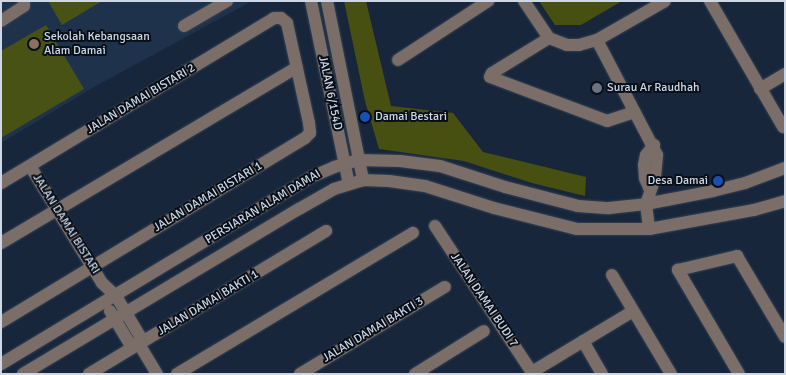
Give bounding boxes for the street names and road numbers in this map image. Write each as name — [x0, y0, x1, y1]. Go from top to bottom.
street label: JALAN 6/154D — [315, 55, 345, 131]
street label: JALAN DAMAI BISTARI 2 — [84, 61, 198, 137]
street label: JALAN DAMAI BISTARI 1 — [151, 159, 265, 235]
street label: PERSIARAN ALAM DAMAI — [203, 167, 323, 247]
street label: JALAN DAMAI BISTARI — [29, 171, 103, 277]
street label: JALAN DAMAI BUDI 7 — [447, 250, 521, 350]
street label: JALAN DAMAI BAKTI 1 — [155, 267, 261, 339]
street label: JALAN DAMAI BAKTI 3 — [320, 294, 426, 366]

